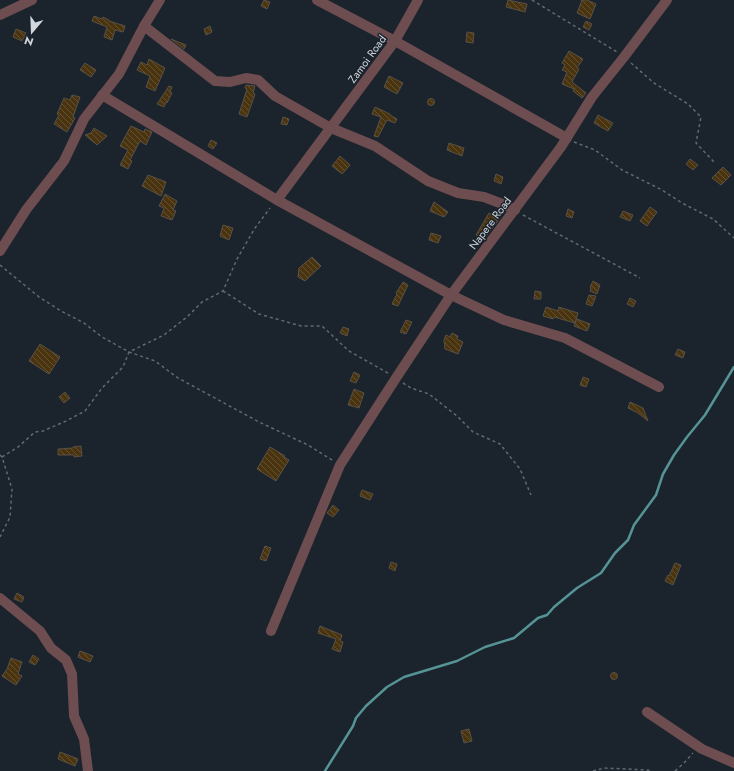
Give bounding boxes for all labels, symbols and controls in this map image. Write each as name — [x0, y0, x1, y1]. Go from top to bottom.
north arrow — [12, 12, 52, 52]
text: N — [22, 32, 35, 50]
street label: Zamoi Road — [344, 32, 390, 86]
street label: Napere Road — [465, 193, 515, 253]

